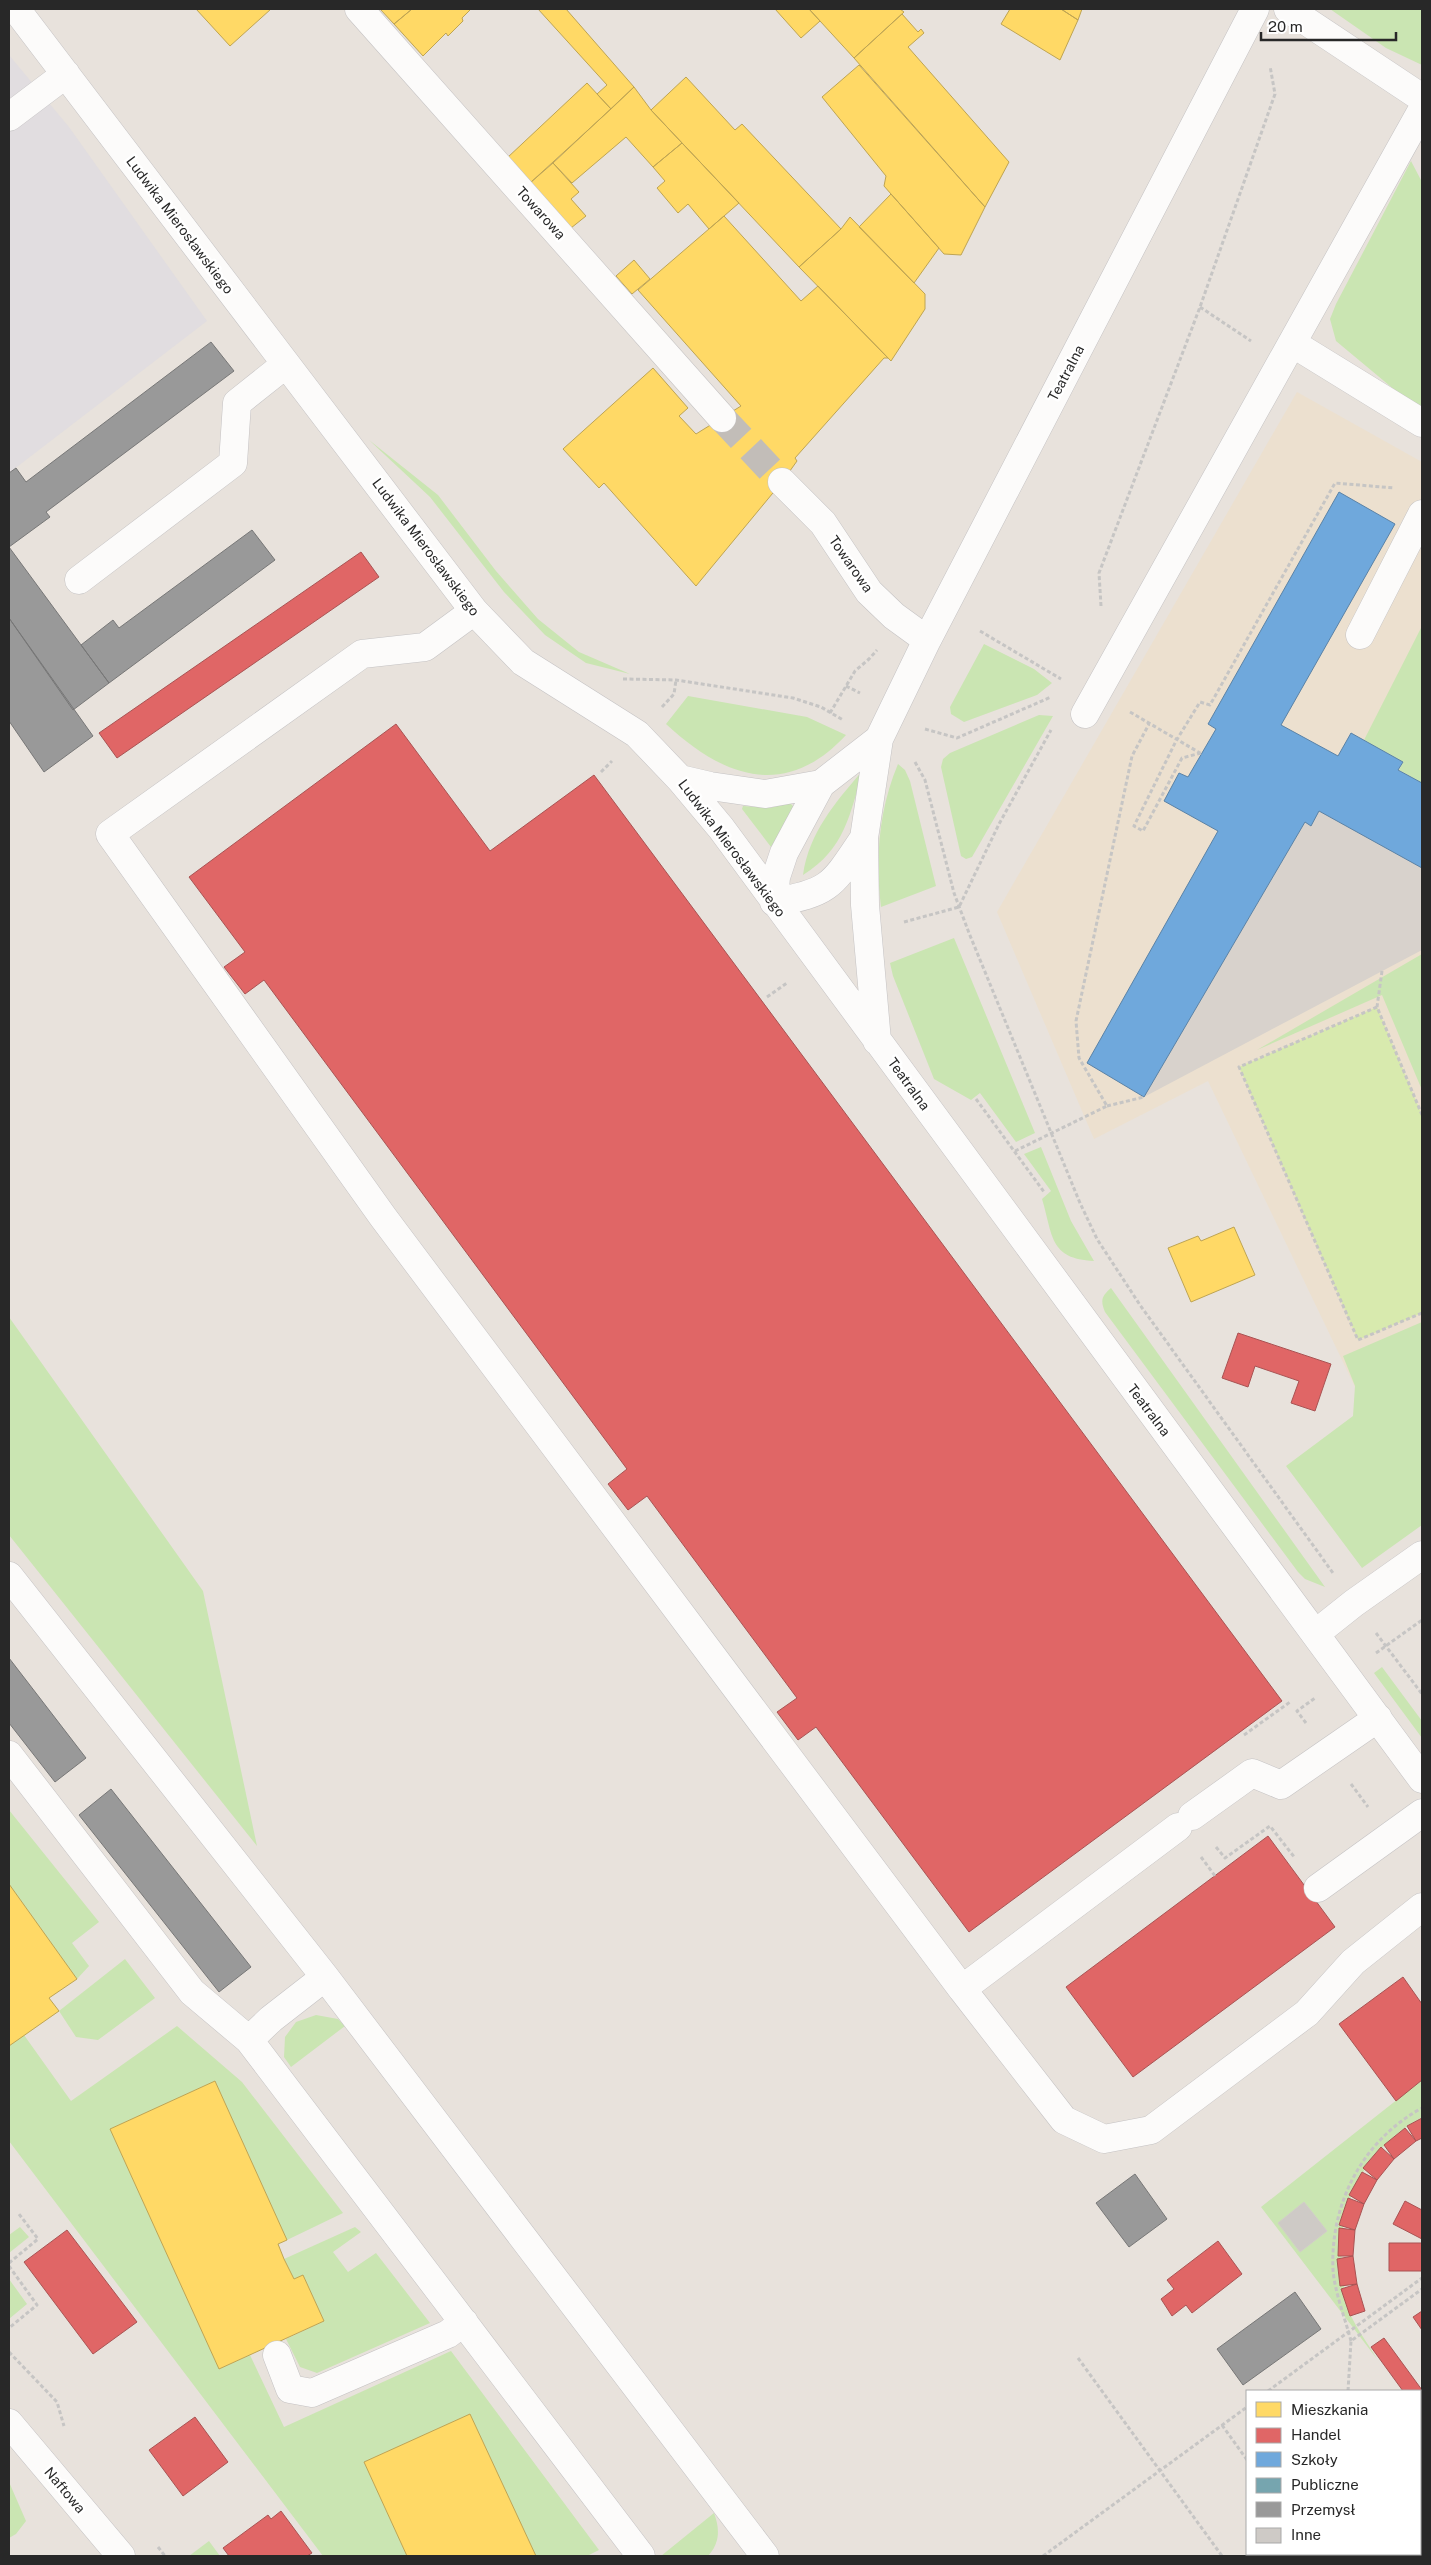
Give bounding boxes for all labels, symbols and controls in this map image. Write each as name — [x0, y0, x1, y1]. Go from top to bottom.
scale bar — [1261, 10, 1396, 42]
text: 20 m — [1268, 18, 1303, 35]
street label: Ludwika Mierosławskiego — [123, 153, 237, 297]
street label: Towarowa — [513, 183, 569, 243]
street label: Teatralna — [1045, 342, 1087, 404]
street label: Ludwika Mierosławskiego — [369, 475, 483, 619]
street label: Towarowa — [826, 533, 876, 595]
street label: Ludwika Mierosławskiego — [675, 776, 789, 920]
street label: Teatralna — [885, 1055, 933, 1113]
street label: Teatralna — [1124, 1381, 1174, 1439]
legend — [1246, 2390, 1421, 2555]
text: Mieszkania — [1291, 2401, 1368, 2418]
text: Handel — [1291, 2426, 1341, 2443]
text: Szkoły — [1291, 2451, 1338, 2468]
street label: Naftowa — [41, 2464, 89, 2516]
text: Publiczne — [1291, 2476, 1359, 2493]
text: Przemysł — [1291, 2501, 1356, 2518]
text: Inne — [1291, 2526, 1321, 2543]

